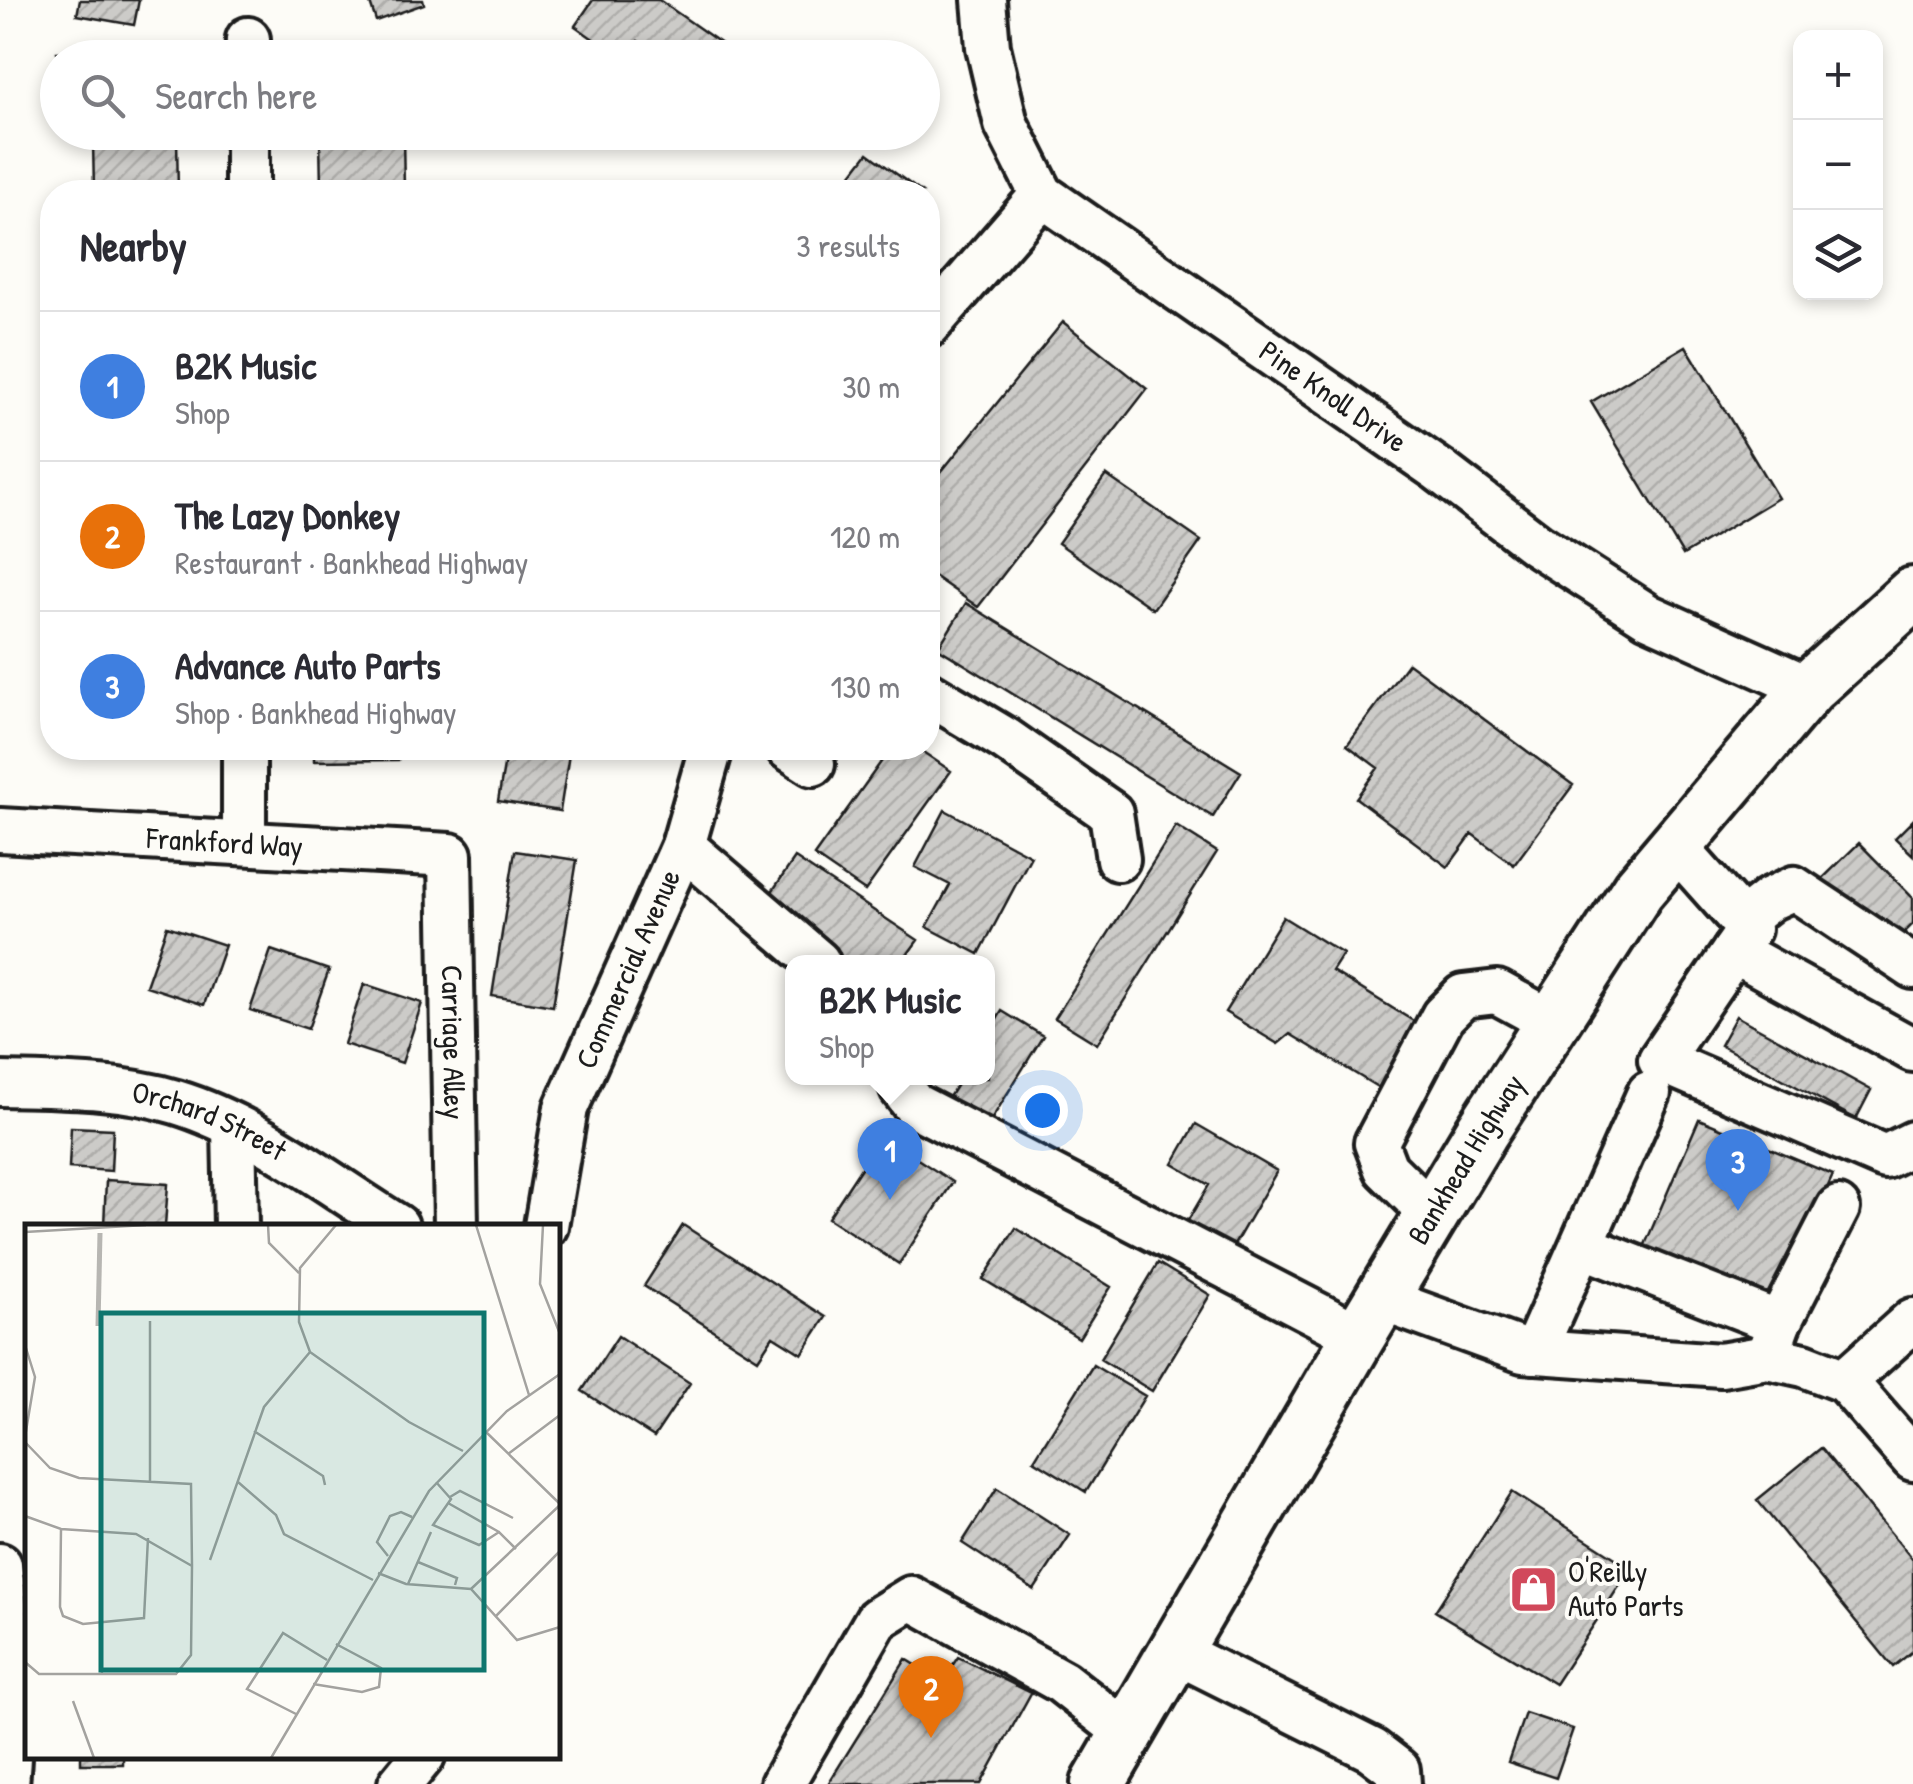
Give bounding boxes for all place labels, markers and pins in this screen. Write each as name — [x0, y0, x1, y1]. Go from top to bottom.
pin: 1 — [858, 1118, 922, 1200]
pin: 3 — [1706, 1128, 1770, 1211]
place label: O'Reilly Auto Parts — [1568, 1551, 1684, 1625]
shop icon: O'Reilly Auto Parts — [1507, 1563, 1559, 1615]
pin: 2 — [898, 1656, 964, 1738]

